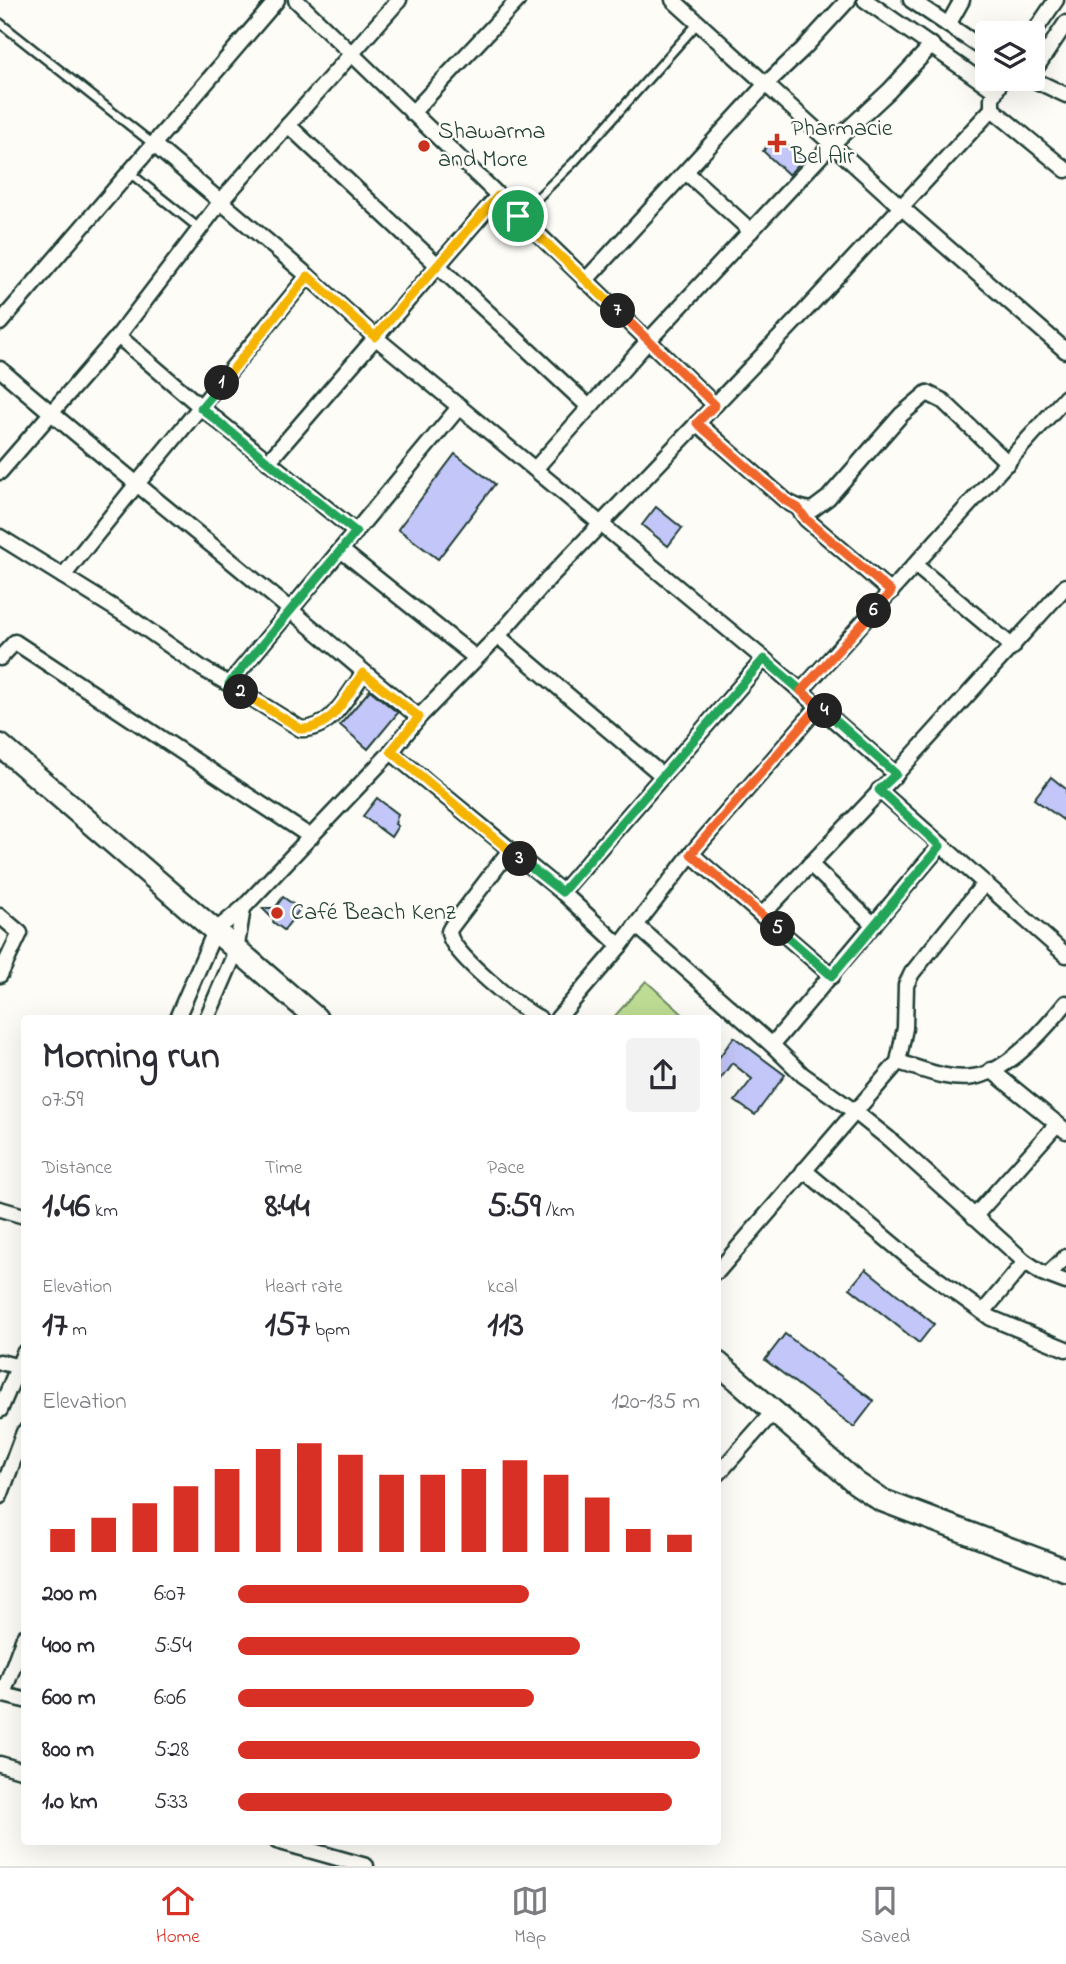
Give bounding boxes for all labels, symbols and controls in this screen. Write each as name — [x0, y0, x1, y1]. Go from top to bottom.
map controls — [975, 21, 1045, 91]
button: layers — [975, 21, 1045, 91]
place label: Pharmacie Bel Air — [790, 112, 893, 175]
place label: Shawarma and More — [438, 115, 546, 178]
marker: Pharmacie Bel Air — [769, 135, 785, 151]
marker: Shawarma and More — [416, 138, 432, 154]
pin — [488, 186, 548, 246]
icon: arrive — [499, 197, 537, 235]
pin: 7 — [600, 294, 636, 328]
text: 7 — [614, 297, 621, 324]
pin: 1 — [204, 366, 240, 400]
text: 1 — [218, 369, 225, 396]
pin: 6 — [856, 594, 892, 628]
text: 6 — [869, 597, 878, 624]
pin: 2 — [224, 674, 258, 710]
text: 2 — [236, 678, 245, 705]
pin: 4 — [808, 694, 842, 728]
text: 4 — [821, 697, 828, 724]
pin: 3 — [503, 842, 538, 876]
text: 3 — [516, 845, 523, 872]
place label: Café Beach Kenz — [291, 896, 457, 931]
marker: Café Beach Kenz — [269, 905, 285, 921]
pin: 5 — [760, 912, 796, 946]
text: 5 — [772, 915, 783, 942]
text: Morning run — [42, 1030, 220, 1086]
button: share — [626, 1038, 700, 1112]
text: 07:59 — [42, 1084, 83, 1117]
text: Distance — [42, 1155, 112, 1182]
text: Time — [265, 1155, 302, 1182]
text: Pace — [487, 1155, 524, 1182]
text: 1.46 — [42, 1182, 90, 1233]
text: 8:44 — [265, 1182, 310, 1233]
text: 5:59 — [487, 1182, 541, 1233]
text: km — [90, 1198, 118, 1225]
text: /km — [541, 1198, 575, 1225]
text: Elevation — [42, 1274, 112, 1301]
text: Heart rate — [265, 1274, 343, 1301]
text: kcal — [487, 1274, 518, 1301]
text: 17 — [42, 1301, 68, 1352]
text: 157 — [265, 1301, 310, 1352]
text: 113 — [487, 1301, 524, 1352]
text: m — [68, 1317, 87, 1344]
text: bpm — [310, 1317, 350, 1344]
text: Elevation — [42, 1386, 127, 1419]
text: 120–135 m — [611, 1386, 700, 1419]
text: 200 m — [42, 1578, 97, 1611]
text: 6:07 — [154, 1578, 186, 1611]
text: 400 m — [42, 1630, 95, 1663]
text: 5:54 — [154, 1630, 192, 1663]
text: 600 m — [42, 1682, 96, 1715]
text: 6:06 — [154, 1682, 186, 1715]
text: 800 m — [42, 1734, 94, 1767]
text: 5:28 — [154, 1734, 189, 1767]
text: 1.0 km — [42, 1786, 98, 1819]
text: 5:33 — [154, 1786, 188, 1819]
tab: Home — [156, 1882, 200, 1951]
tab: Map — [511, 1882, 549, 1951]
tab: Saved — [861, 1882, 910, 1951]

